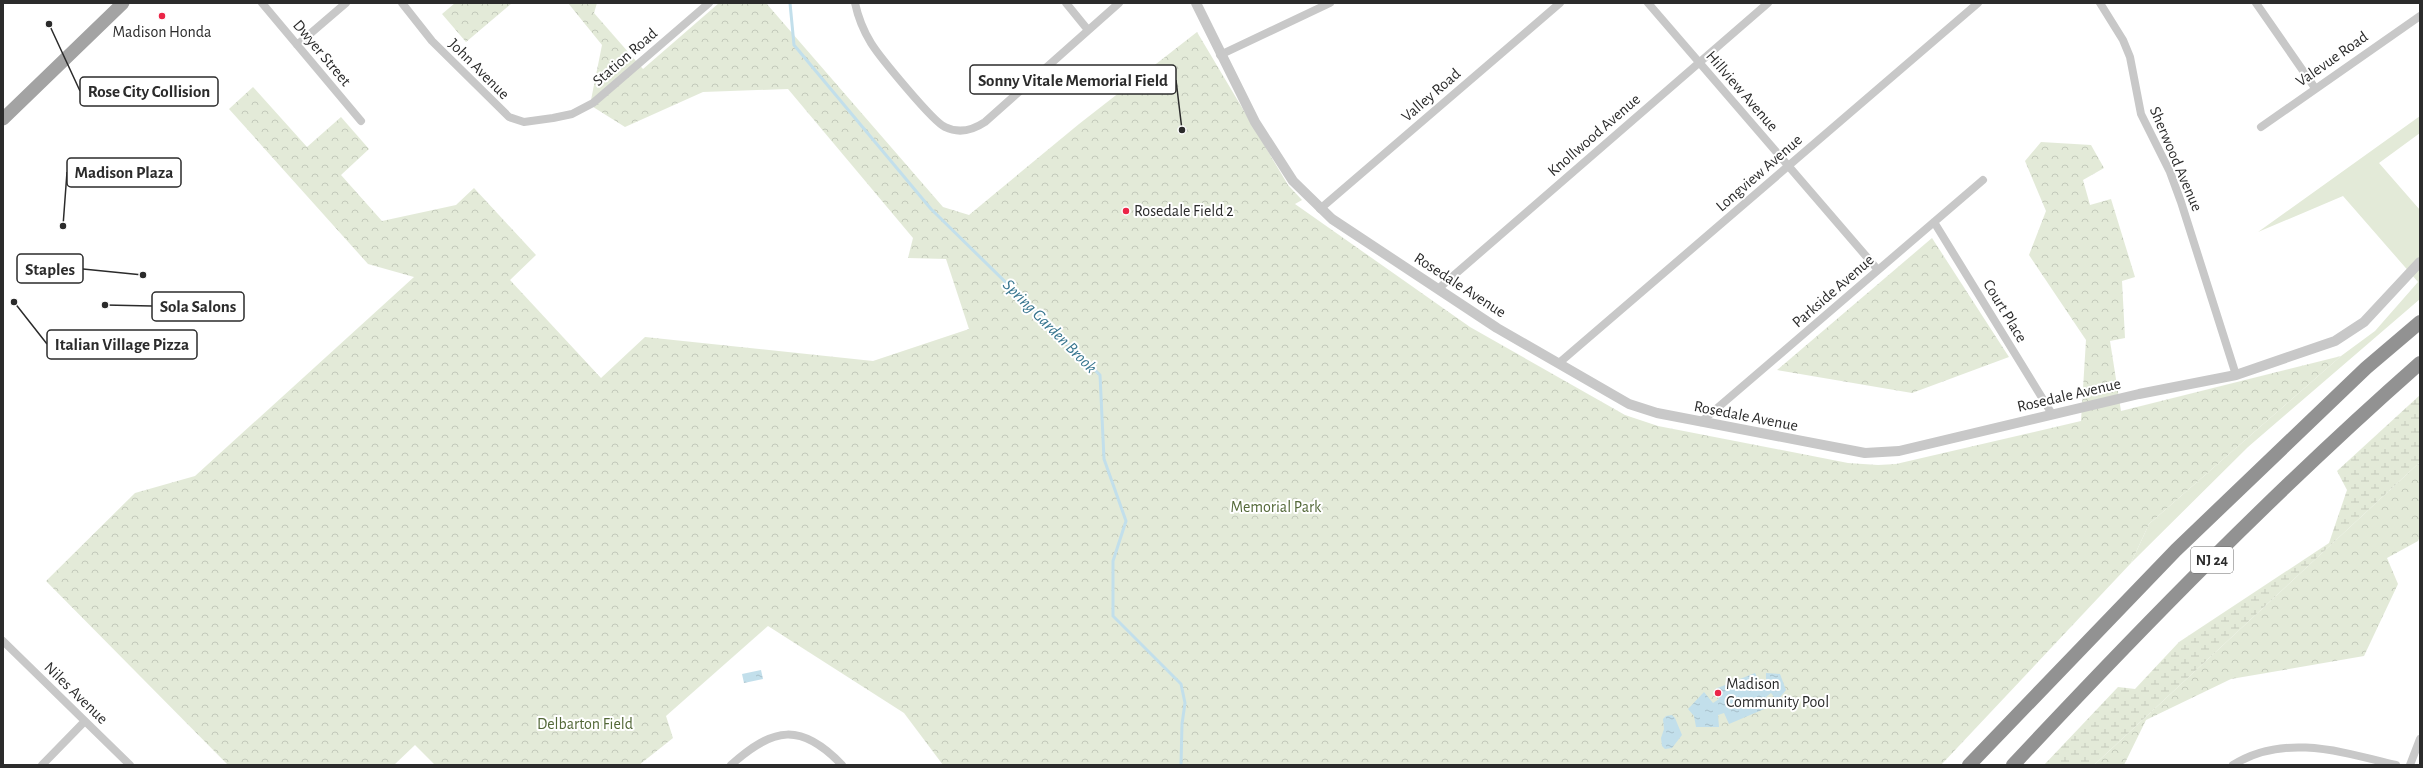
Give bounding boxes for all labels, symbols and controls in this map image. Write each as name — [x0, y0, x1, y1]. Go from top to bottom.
marker: Madison Honda — [157, 11, 167, 21]
street label: Dwyer Street — [289, 17, 354, 90]
place label: Madison Honda — [113, 24, 211, 40]
street label: Station Road — [590, 25, 660, 89]
street label: Valevue Road — [2293, 28, 2371, 90]
street label: John Avenue — [446, 36, 512, 102]
street label: Hillview Avenue — [1703, 48, 1781, 134]
callout: Sonny Vitale Memorial Field — [970, 65, 1176, 94]
street label: Valley Road — [1399, 65, 1464, 125]
text: Sonny Vitale Memorial Field — [978, 72, 1168, 90]
callout: Rose City Collision — [80, 77, 218, 106]
text: Rose City Collision — [88, 83, 210, 101]
street label: Knollwood Avenue — [1545, 91, 1643, 179]
street label: Sherwood Avenue — [2147, 104, 2205, 214]
street label: Longview Avenue — [1713, 131, 1805, 215]
callout: Madison Plaza — [67, 158, 181, 187]
text: Madison Plaza — [75, 164, 173, 181]
place label: Rosedale Field 2 — [1134, 203, 1233, 219]
marker: Rosedale Field 2 — [1121, 206, 1131, 216]
street label: Rosedale Avenue — [1411, 249, 1509, 321]
street label: Parkside Avenue — [1789, 251, 1877, 331]
callout: Staples — [17, 254, 83, 283]
text: Staples — [25, 261, 76, 278]
water label: Spring Garden Brook — [999, 276, 1100, 377]
street label: Court Place — [1980, 277, 2030, 345]
callout: Sola Salons — [152, 292, 244, 321]
text: Sola Salons — [160, 298, 237, 315]
callout: Italian Village Pizza — [47, 330, 197, 359]
text: Italian Village Pizza — [55, 336, 189, 353]
street label: Rosedale Avenue — [2016, 375, 2122, 415]
street label: Rosedale Avenue — [1693, 398, 1799, 434]
park label: Memorial Park — [1231, 499, 1322, 515]
road number: NJ 24 — [2191, 547, 2233, 573]
street label: Niles Avenue — [41, 659, 111, 727]
place label: Madison Community Pool — [1726, 676, 1829, 711]
marker: Madison Community Pool — [1713, 688, 1723, 698]
park label: Delbarton Field — [537, 716, 633, 732]

